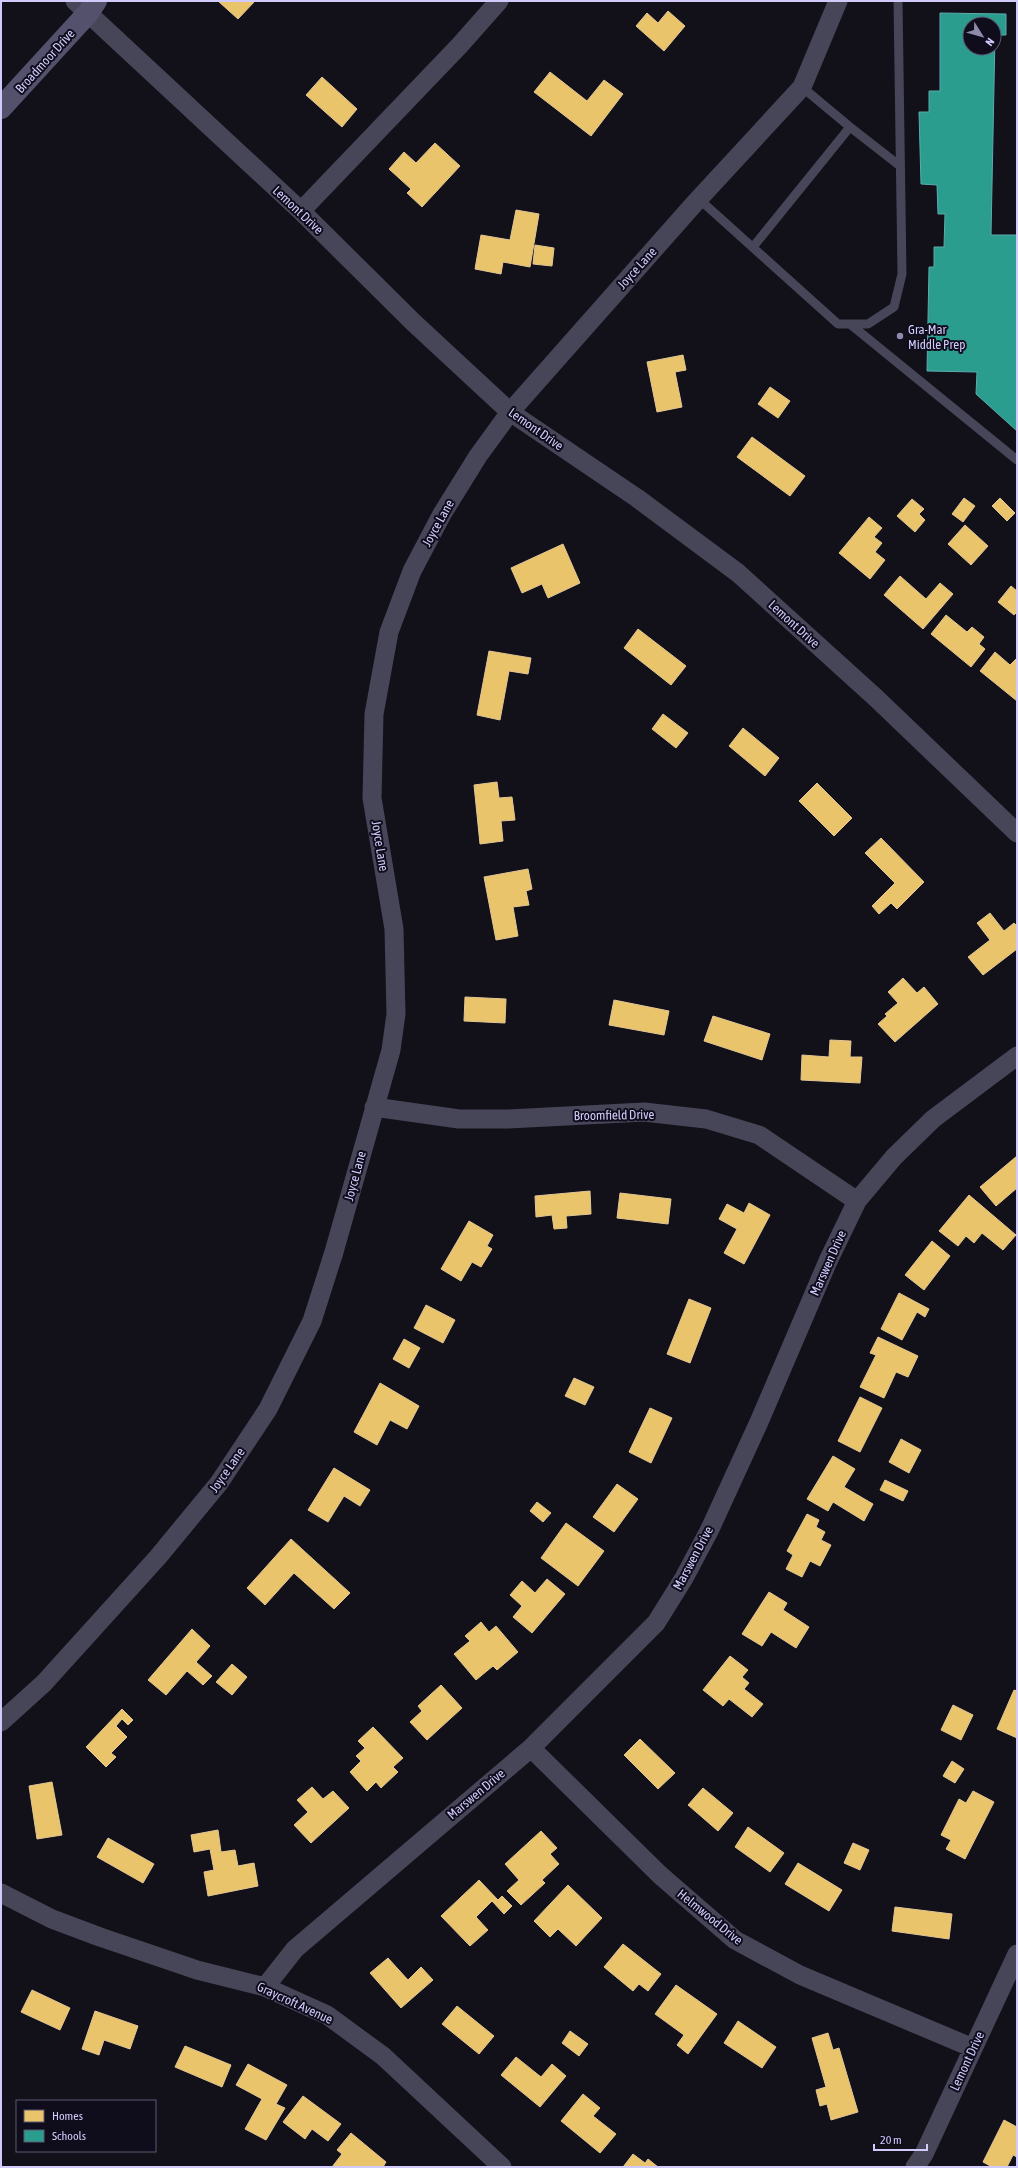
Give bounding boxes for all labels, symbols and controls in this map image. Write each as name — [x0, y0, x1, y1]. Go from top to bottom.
north arrow — [962, 16, 1002, 56]
street label: Broadmoor Drive — [12, 26, 78, 96]
text: N — [983, 36, 997, 48]
street label: Lemont Drive — [270, 183, 326, 237]
street label: Joyce Lane — [614, 244, 660, 292]
place label: Gra-Mar Middle Prep — [908, 322, 965, 352]
marker: Gra-Mar Middle Prep — [895, 331, 905, 341]
street label: Lemont Drive — [506, 405, 566, 453]
street label: Joyce Lane — [419, 497, 457, 549]
street label: Lemont Drive — [765, 597, 823, 651]
street label: Joyce Lane — [369, 820, 391, 873]
street label: Broomfield Drive — [574, 1107, 654, 1123]
street label: Joyce Lane — [341, 1149, 369, 1203]
street label: Marswen Drive — [807, 1228, 849, 1298]
street label: Joyce Lane — [206, 1445, 248, 1495]
street label: Marswen Drive — [670, 1523, 716, 1592]
street label: Marswen Drive — [444, 1766, 508, 1822]
street label: Helmwood Drive — [674, 1886, 746, 1948]
street label: Graycroft Avenue — [255, 1979, 335, 2027]
street label: Lemont Drive — [947, 2029, 987, 2093]
legend — [16, 2100, 156, 2152]
text: Homes — [52, 2109, 83, 2123]
scale bar — [874, 2126, 927, 2152]
text: Schools — [52, 2129, 86, 2143]
text: 20 m — [880, 2133, 902, 2147]

